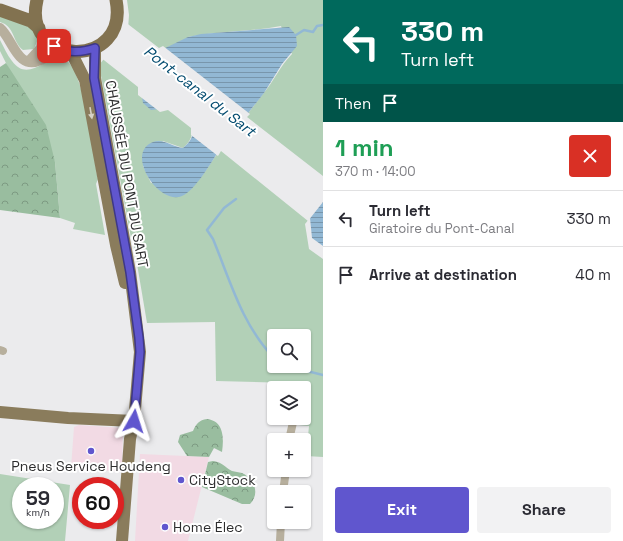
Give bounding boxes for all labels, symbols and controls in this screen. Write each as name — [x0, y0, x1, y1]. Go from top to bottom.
text: 330 m — [401, 13, 484, 49]
icon: left — [335, 16, 387, 68]
pin — [37, 29, 71, 63]
icon: arrive — [43, 35, 65, 57]
water label: Pont-canal du Sart — [140, 41, 261, 142]
text: Turn left — [401, 48, 474, 71]
street label: CHAUSSÉE DU PONT DU SART — [102, 79, 152, 269]
icon: arrive — [379, 92, 401, 114]
text: Then — [335, 94, 371, 113]
one-way arrow — [89, 107, 95, 119]
text: 1 min — [335, 132, 394, 163]
button: close — [569, 135, 611, 177]
text: 370 m · 14:00 — [335, 163, 416, 180]
text: Turn left — [369, 201, 431, 220]
icon: left — [335, 208, 357, 230]
text: 330 m — [567, 209, 611, 228]
text: Giratoire du Pont-Canal — [369, 220, 514, 237]
icon: arrive — [335, 264, 357, 286]
text: Arrive at destination — [369, 265, 517, 284]
text: 40 m — [575, 265, 611, 284]
map controls — [267, 329, 311, 529]
button: search — [267, 329, 311, 373]
button: layers — [267, 381, 311, 425]
position arrow — [113, 400, 155, 442]
button: + — [267, 433, 311, 477]
marker: Pneus Service Houdeng — [86, 446, 96, 456]
place label: Pneus Service Houdeng — [11, 457, 171, 475]
place label: CityStock — [189, 471, 256, 489]
marker: CityStock — [176, 475, 186, 485]
speed limit sign: 60 — [72, 477, 124, 529]
text: 59 — [26, 485, 50, 511]
button: − — [267, 485, 311, 529]
button: Exit — [335, 487, 469, 533]
button: Share — [477, 487, 611, 533]
text: km/h — [26, 506, 50, 519]
place label: Home Élec — [173, 518, 243, 536]
marker: Home Élec — [160, 522, 170, 532]

